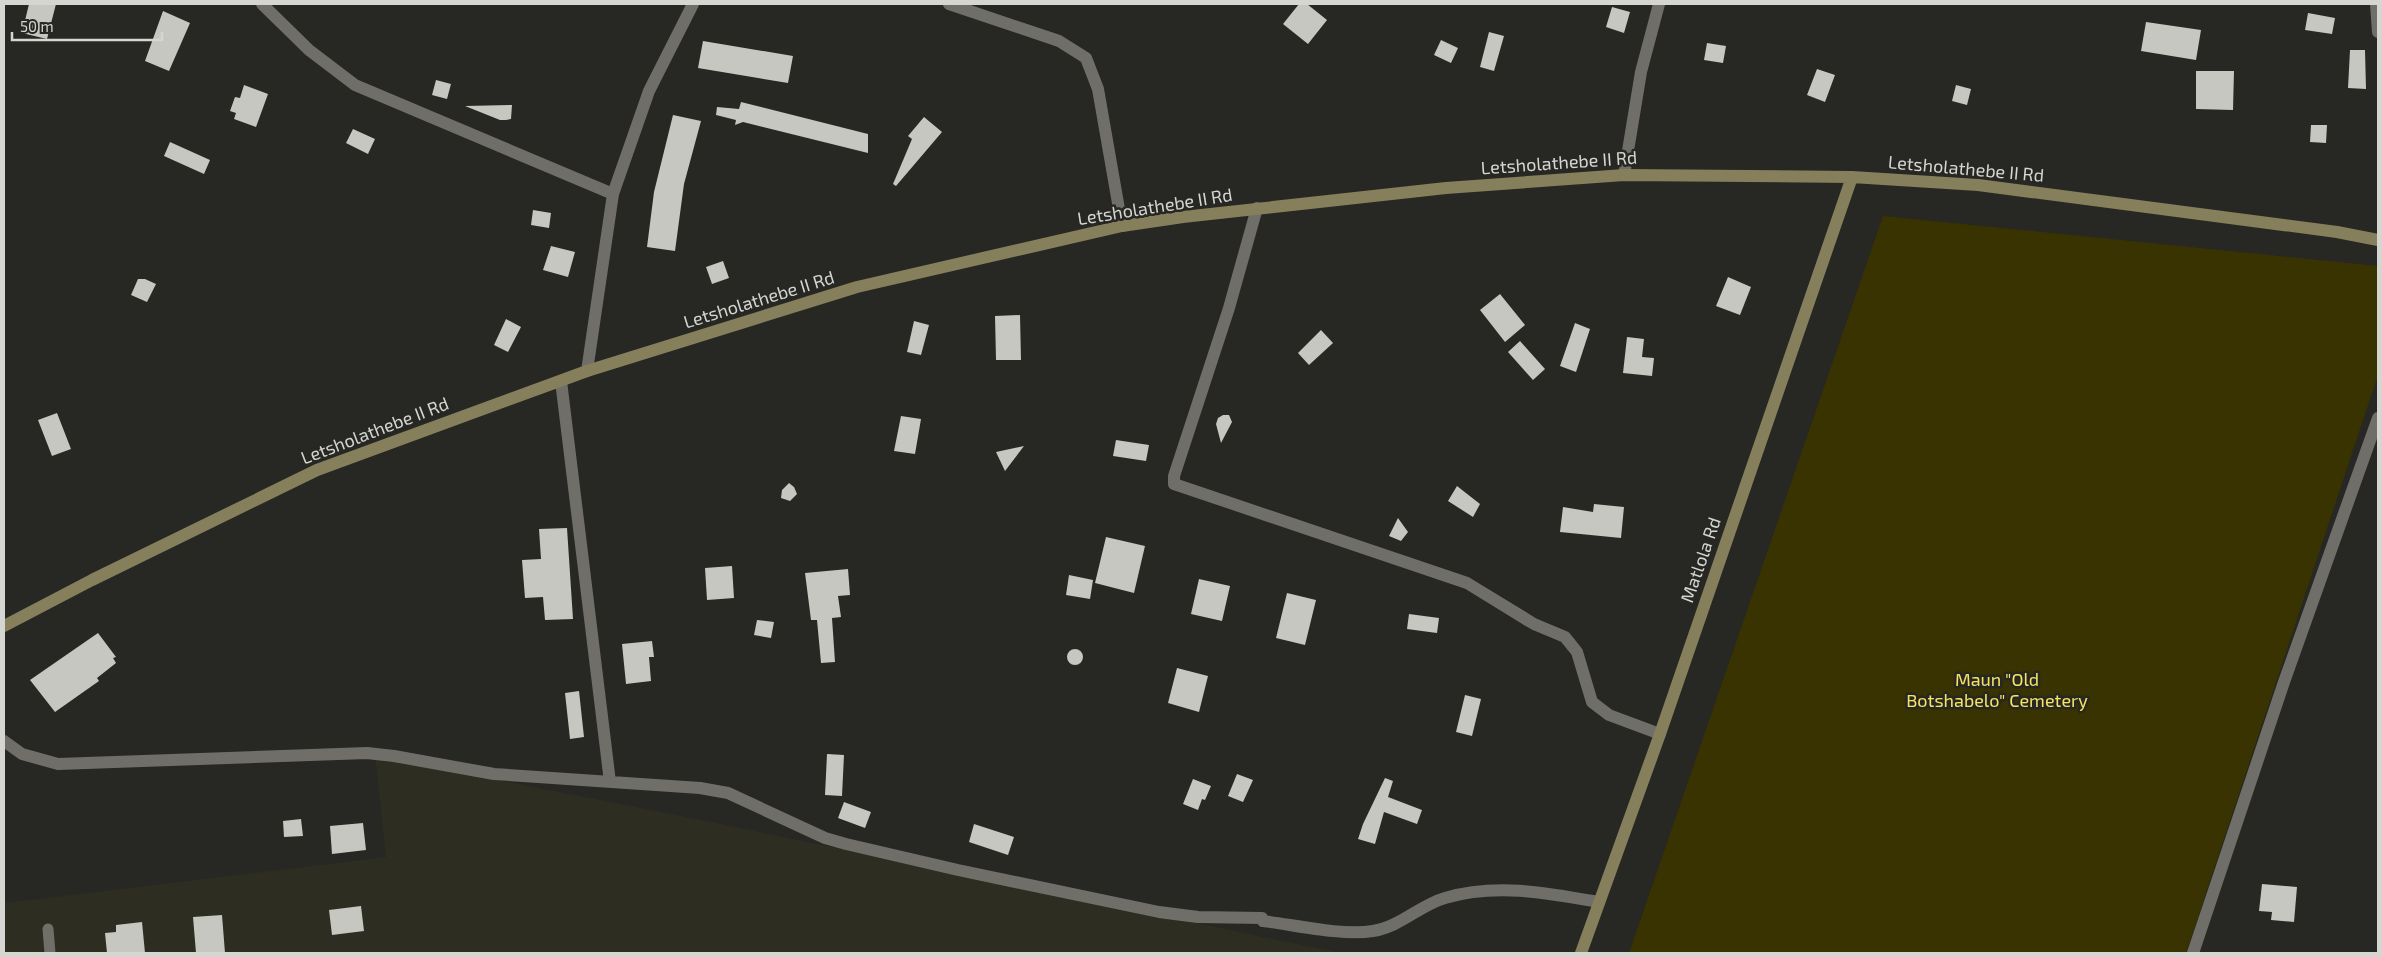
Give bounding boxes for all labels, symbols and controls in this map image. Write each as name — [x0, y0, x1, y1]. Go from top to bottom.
scale bar — [12, 10, 162, 42]
text: 50 m — [20, 17, 54, 35]
street label: Letsholathebe II Rd — [1480, 146, 1638, 178]
street label: Letsholathebe II Rd — [1887, 150, 2045, 186]
street label: Letsholathebe II Rd — [1076, 183, 1234, 229]
street label: Letsholathebe II Rd — [681, 266, 837, 332]
street label: Letsholathebe II Rd — [298, 392, 452, 468]
street label: Matlola Rd — [1675, 514, 1725, 605]
park label: Maun "Old Botshabelo" Cemetery — [1906, 668, 2088, 711]

